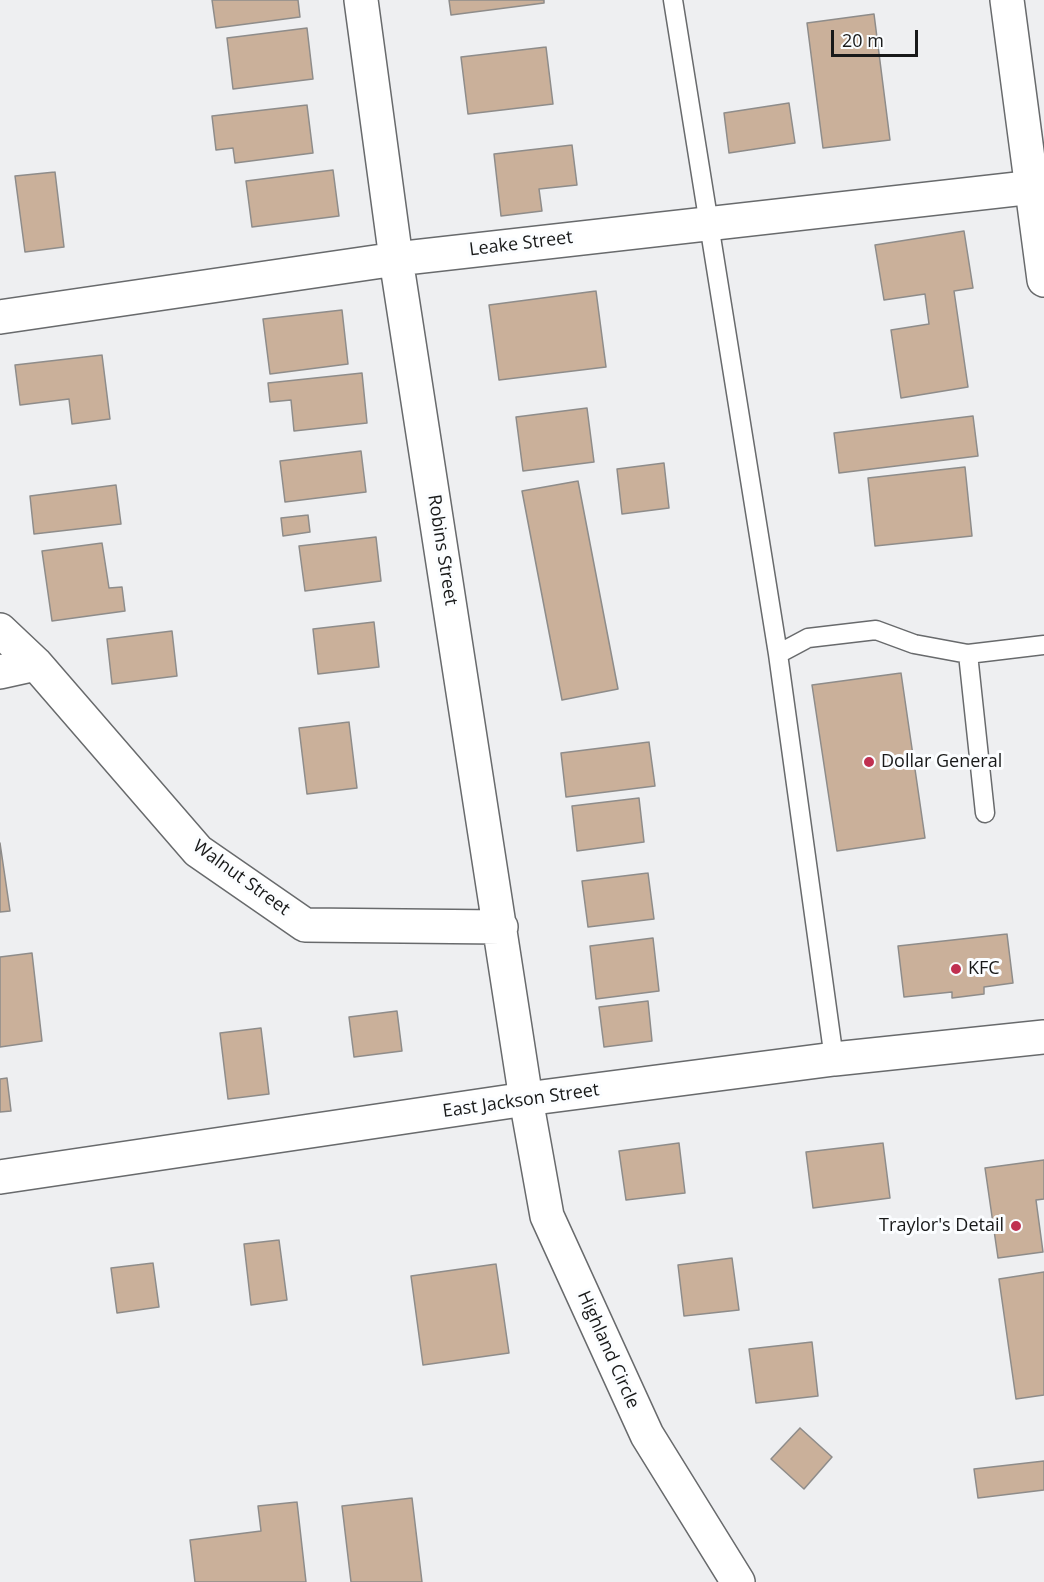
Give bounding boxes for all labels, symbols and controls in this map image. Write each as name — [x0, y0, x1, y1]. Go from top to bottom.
scale bar — [834, 18, 921, 56]
text: 20 m — [842, 28, 884, 52]
street label: Leake Street — [468, 227, 574, 261]
street label: Robins Street — [423, 493, 461, 607]
place label: Dollar General — [881, 751, 1002, 773]
marker: Dollar General — [862, 755, 876, 769]
street label: Walnut Street — [188, 836, 294, 920]
place label: KFC — [968, 958, 1000, 980]
marker: KFC — [949, 962, 963, 976]
street label: East Jackson Street — [441, 1079, 601, 1123]
place label: Traylor's Detail — [879, 1215, 1004, 1237]
marker: Traylor's Detail — [1009, 1219, 1023, 1233]
street label: Highland Circle — [572, 1288, 644, 1412]

